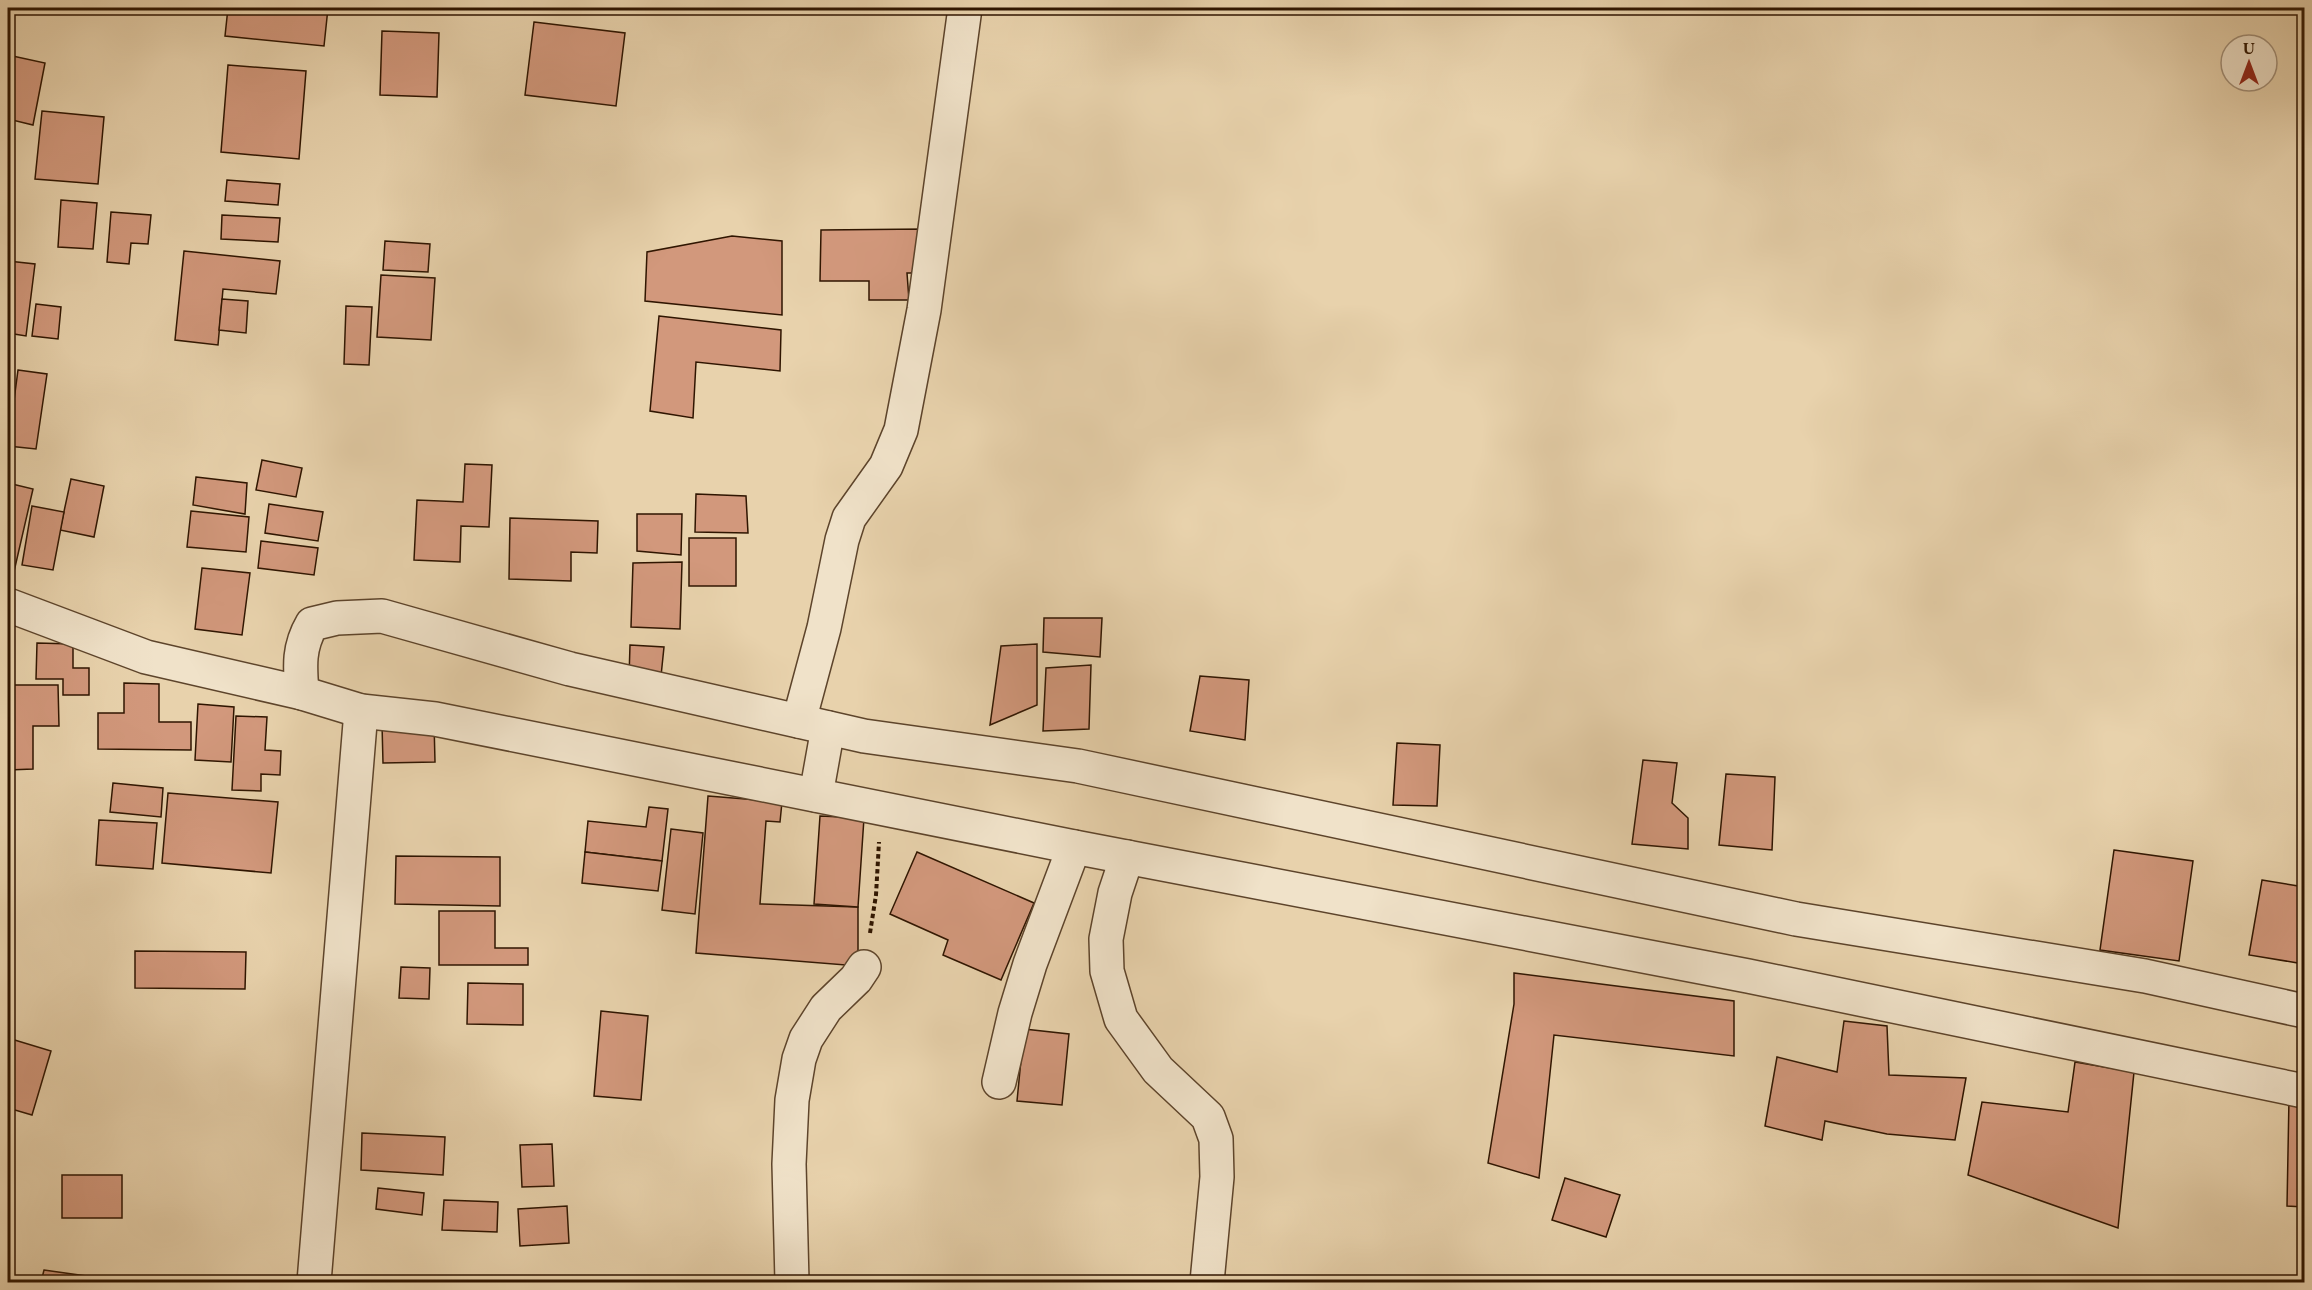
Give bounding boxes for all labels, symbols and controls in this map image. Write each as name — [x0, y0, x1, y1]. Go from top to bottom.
north arrow — [2219, 33, 2279, 93]
text: U — [2243, 38, 2255, 59]

